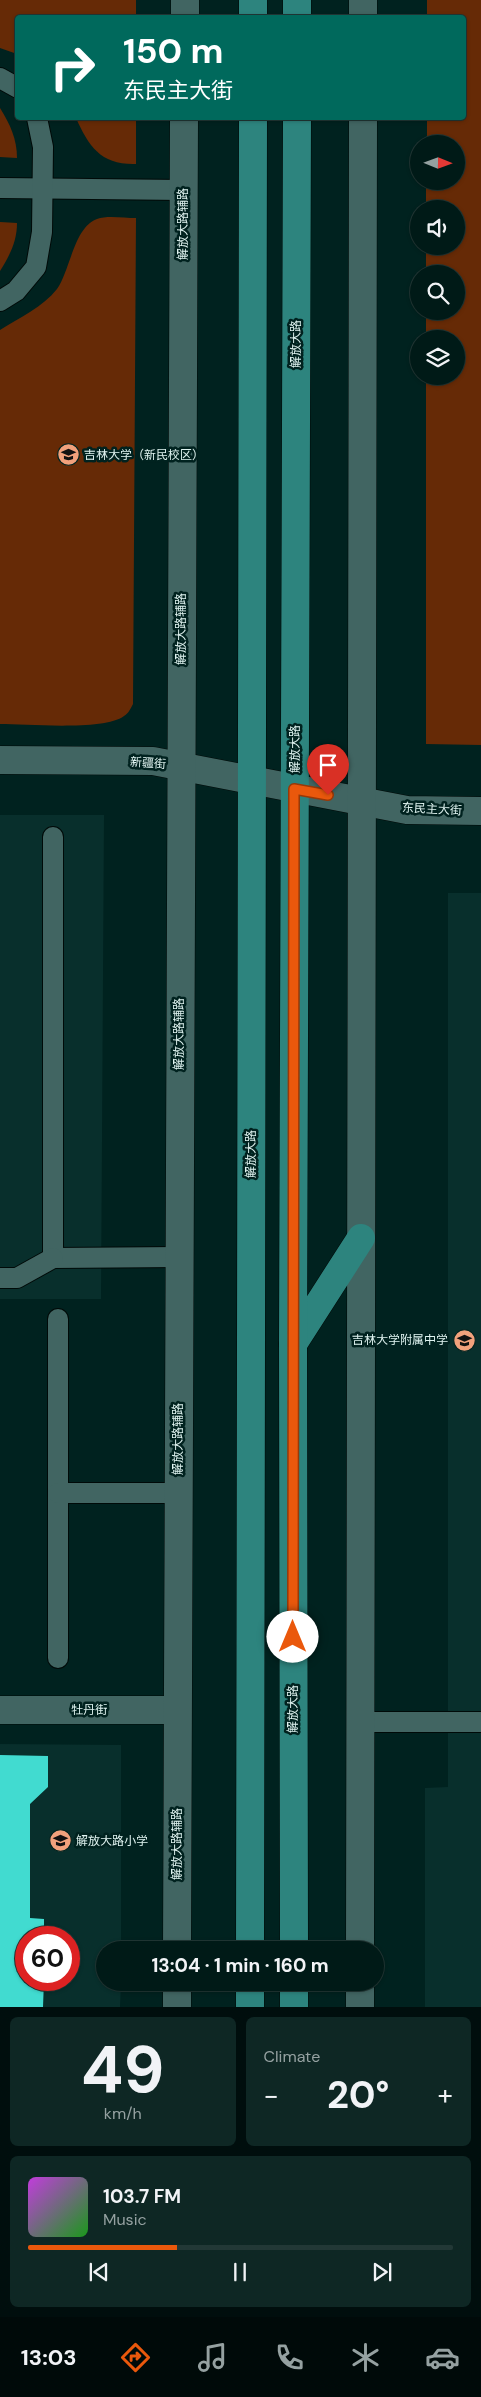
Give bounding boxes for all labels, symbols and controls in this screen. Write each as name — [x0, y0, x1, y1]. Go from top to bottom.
text: 150 m — [123, 28, 223, 74]
icon: right — [40, 35, 105, 100]
text: 东民主大街 — [123, 76, 233, 105]
north arrow — [410, 135, 465, 190]
map controls — [410, 135, 465, 385]
street label: 解放大路辅路 — [175, 188, 191, 260]
button: sound — [410, 200, 465, 255]
button: search — [410, 265, 465, 320]
street label: 解放大路 — [288, 320, 304, 368]
button: layers — [410, 330, 465, 385]
school or university icon: 吉林大学（新民校区） — [56, 443, 80, 467]
place label: 吉林大学（新民校区） — [84, 447, 204, 463]
street label: 解放大路辅路 — [173, 593, 189, 665]
street label: 解放大路 — [287, 725, 303, 773]
pin — [307, 744, 349, 795]
icon: arrive — [314, 751, 342, 779]
street label: 新疆街 — [129, 754, 167, 772]
street label: 东民主大街 — [402, 799, 462, 819]
street label: 解放大路辅路 — [171, 998, 187, 1070]
street label: 解放大路 — [243, 1130, 259, 1178]
school or university icon: 吉林大学附属中学 — [452, 1328, 476, 1352]
place label: 吉林大学附属中学 — [352, 1332, 448, 1348]
street label: 解放大路辅路 — [170, 1403, 186, 1475]
position arrow — [266, 1610, 318, 1662]
street label: 解放大路 — [285, 1685, 301, 1733]
street label: 牡丹街 — [71, 1702, 107, 1718]
street label: 解放大路辅路 — [169, 1808, 185, 1880]
school or university icon: 解放大路小学 — [48, 1829, 72, 1853]
place label: 解放大路小学 — [76, 1833, 148, 1849]
speed limit sign: 60 — [15, 1926, 80, 1991]
text: 13:04 · 1 min · 160 m — [151, 1953, 329, 1978]
text: 49 — [81, 2028, 165, 2112]
text: Climate — [264, 2046, 320, 2067]
text: 20° — [327, 2070, 389, 2120]
text: − — [264, 2077, 279, 2114]
text: + — [438, 2077, 453, 2114]
text: km/h — [104, 2103, 142, 2124]
text: 103.7 FM — [103, 2184, 181, 2209]
text: Music — [103, 2209, 147, 2230]
icon: previous — [85, 2258, 113, 2286]
icon: pause — [226, 2258, 254, 2286]
icon: next — [368, 2258, 396, 2286]
icon: directions — [118, 2340, 153, 2375]
icon: music — [195, 2340, 230, 2375]
icon: phone — [272, 2340, 307, 2375]
icon: climate — [348, 2340, 383, 2375]
icon: car — [425, 2340, 460, 2375]
text: 13:03 — [21, 2343, 76, 2372]

